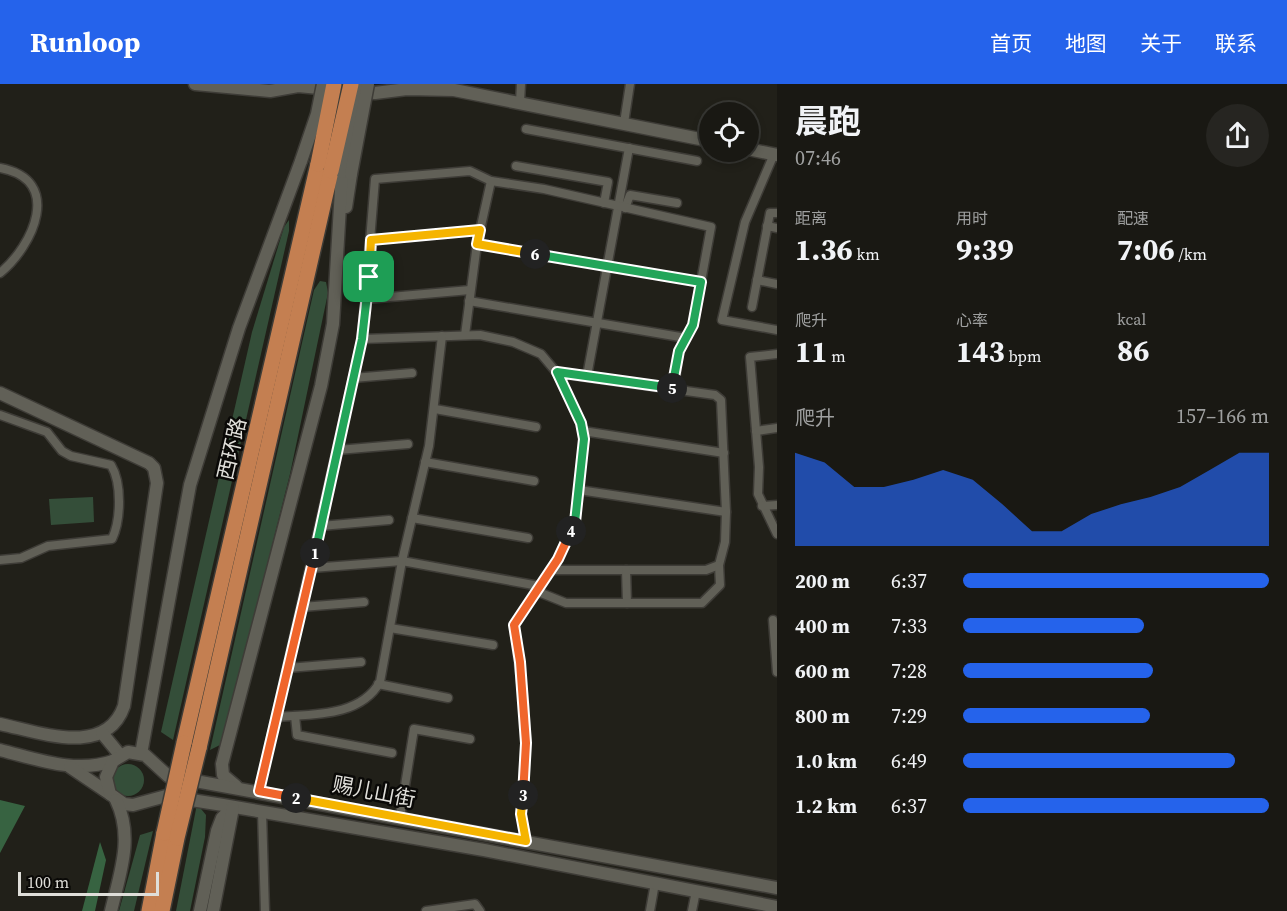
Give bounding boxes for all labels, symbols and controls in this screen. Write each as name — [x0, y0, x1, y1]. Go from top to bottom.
text: Runloop — [30, 23, 140, 61]
text: 首页 — [990, 29, 1032, 58]
text: 地图 — [1065, 29, 1107, 58]
text: 关于 — [1140, 29, 1182, 58]
text: 联系 — [1215, 29, 1257, 58]
text: 晨跑 — [795, 99, 861, 144]
map controls — [699, 102, 759, 162]
button: locate — [699, 102, 759, 162]
button: share — [1206, 104, 1269, 167]
text: 07:46 — [795, 144, 841, 172]
text: 距离 — [795, 207, 827, 229]
text: 用时 — [956, 207, 988, 229]
text: 配速 — [1117, 207, 1149, 229]
text: 1.36 — [795, 229, 853, 270]
text: 9:39 — [956, 229, 1014, 270]
text: 7:06 — [1117, 229, 1175, 270]
pin: 6 — [520, 239, 550, 269]
text: 6 — [531, 243, 539, 265]
text: km — [853, 243, 880, 265]
text: /km — [1175, 243, 1207, 265]
pin — [343, 251, 394, 302]
icon: arrive — [352, 260, 385, 293]
text: kcal — [1117, 308, 1146, 330]
text: 爬升 — [795, 309, 827, 331]
text: 心率 — [956, 309, 988, 331]
text: 86 — [1117, 330, 1150, 371]
text: 11 — [795, 331, 828, 372]
text: 143 — [956, 331, 1005, 372]
text: m — [828, 345, 846, 367]
text: bpm — [1005, 345, 1041, 367]
pin: 5 — [657, 373, 687, 403]
text: 5 — [668, 377, 676, 399]
text: 157–166 m — [1176, 402, 1269, 430]
text: 爬升 — [795, 404, 835, 432]
street label: 西环路 — [210, 415, 253, 483]
pin: 4 — [556, 516, 586, 546]
text: 4 — [567, 520, 575, 542]
pin: 1 — [300, 538, 330, 568]
text: 1 — [311, 542, 319, 564]
text: 200 m — [795, 567, 850, 595]
text: 6:37 — [891, 567, 927, 595]
text: 400 m — [795, 612, 850, 640]
text: 7:33 — [891, 612, 927, 640]
text: 600 m — [795, 657, 850, 685]
text: 7:28 — [891, 657, 927, 685]
text: 800 m — [795, 702, 850, 730]
text: 7:29 — [891, 702, 927, 730]
text: 1.0 km — [795, 747, 857, 775]
text: 6:49 — [891, 747, 927, 775]
street label: 赐儿山街 — [330, 769, 418, 814]
pin: 3 — [508, 780, 538, 810]
pin: 2 — [281, 783, 311, 813]
text: 3 — [519, 784, 527, 806]
text: 2 — [292, 787, 300, 809]
text: 1.2 km — [795, 792, 857, 820]
text: 6:37 — [891, 792, 927, 820]
scale bar — [18, 869, 159, 896]
text: 100 m — [27, 871, 69, 893]

